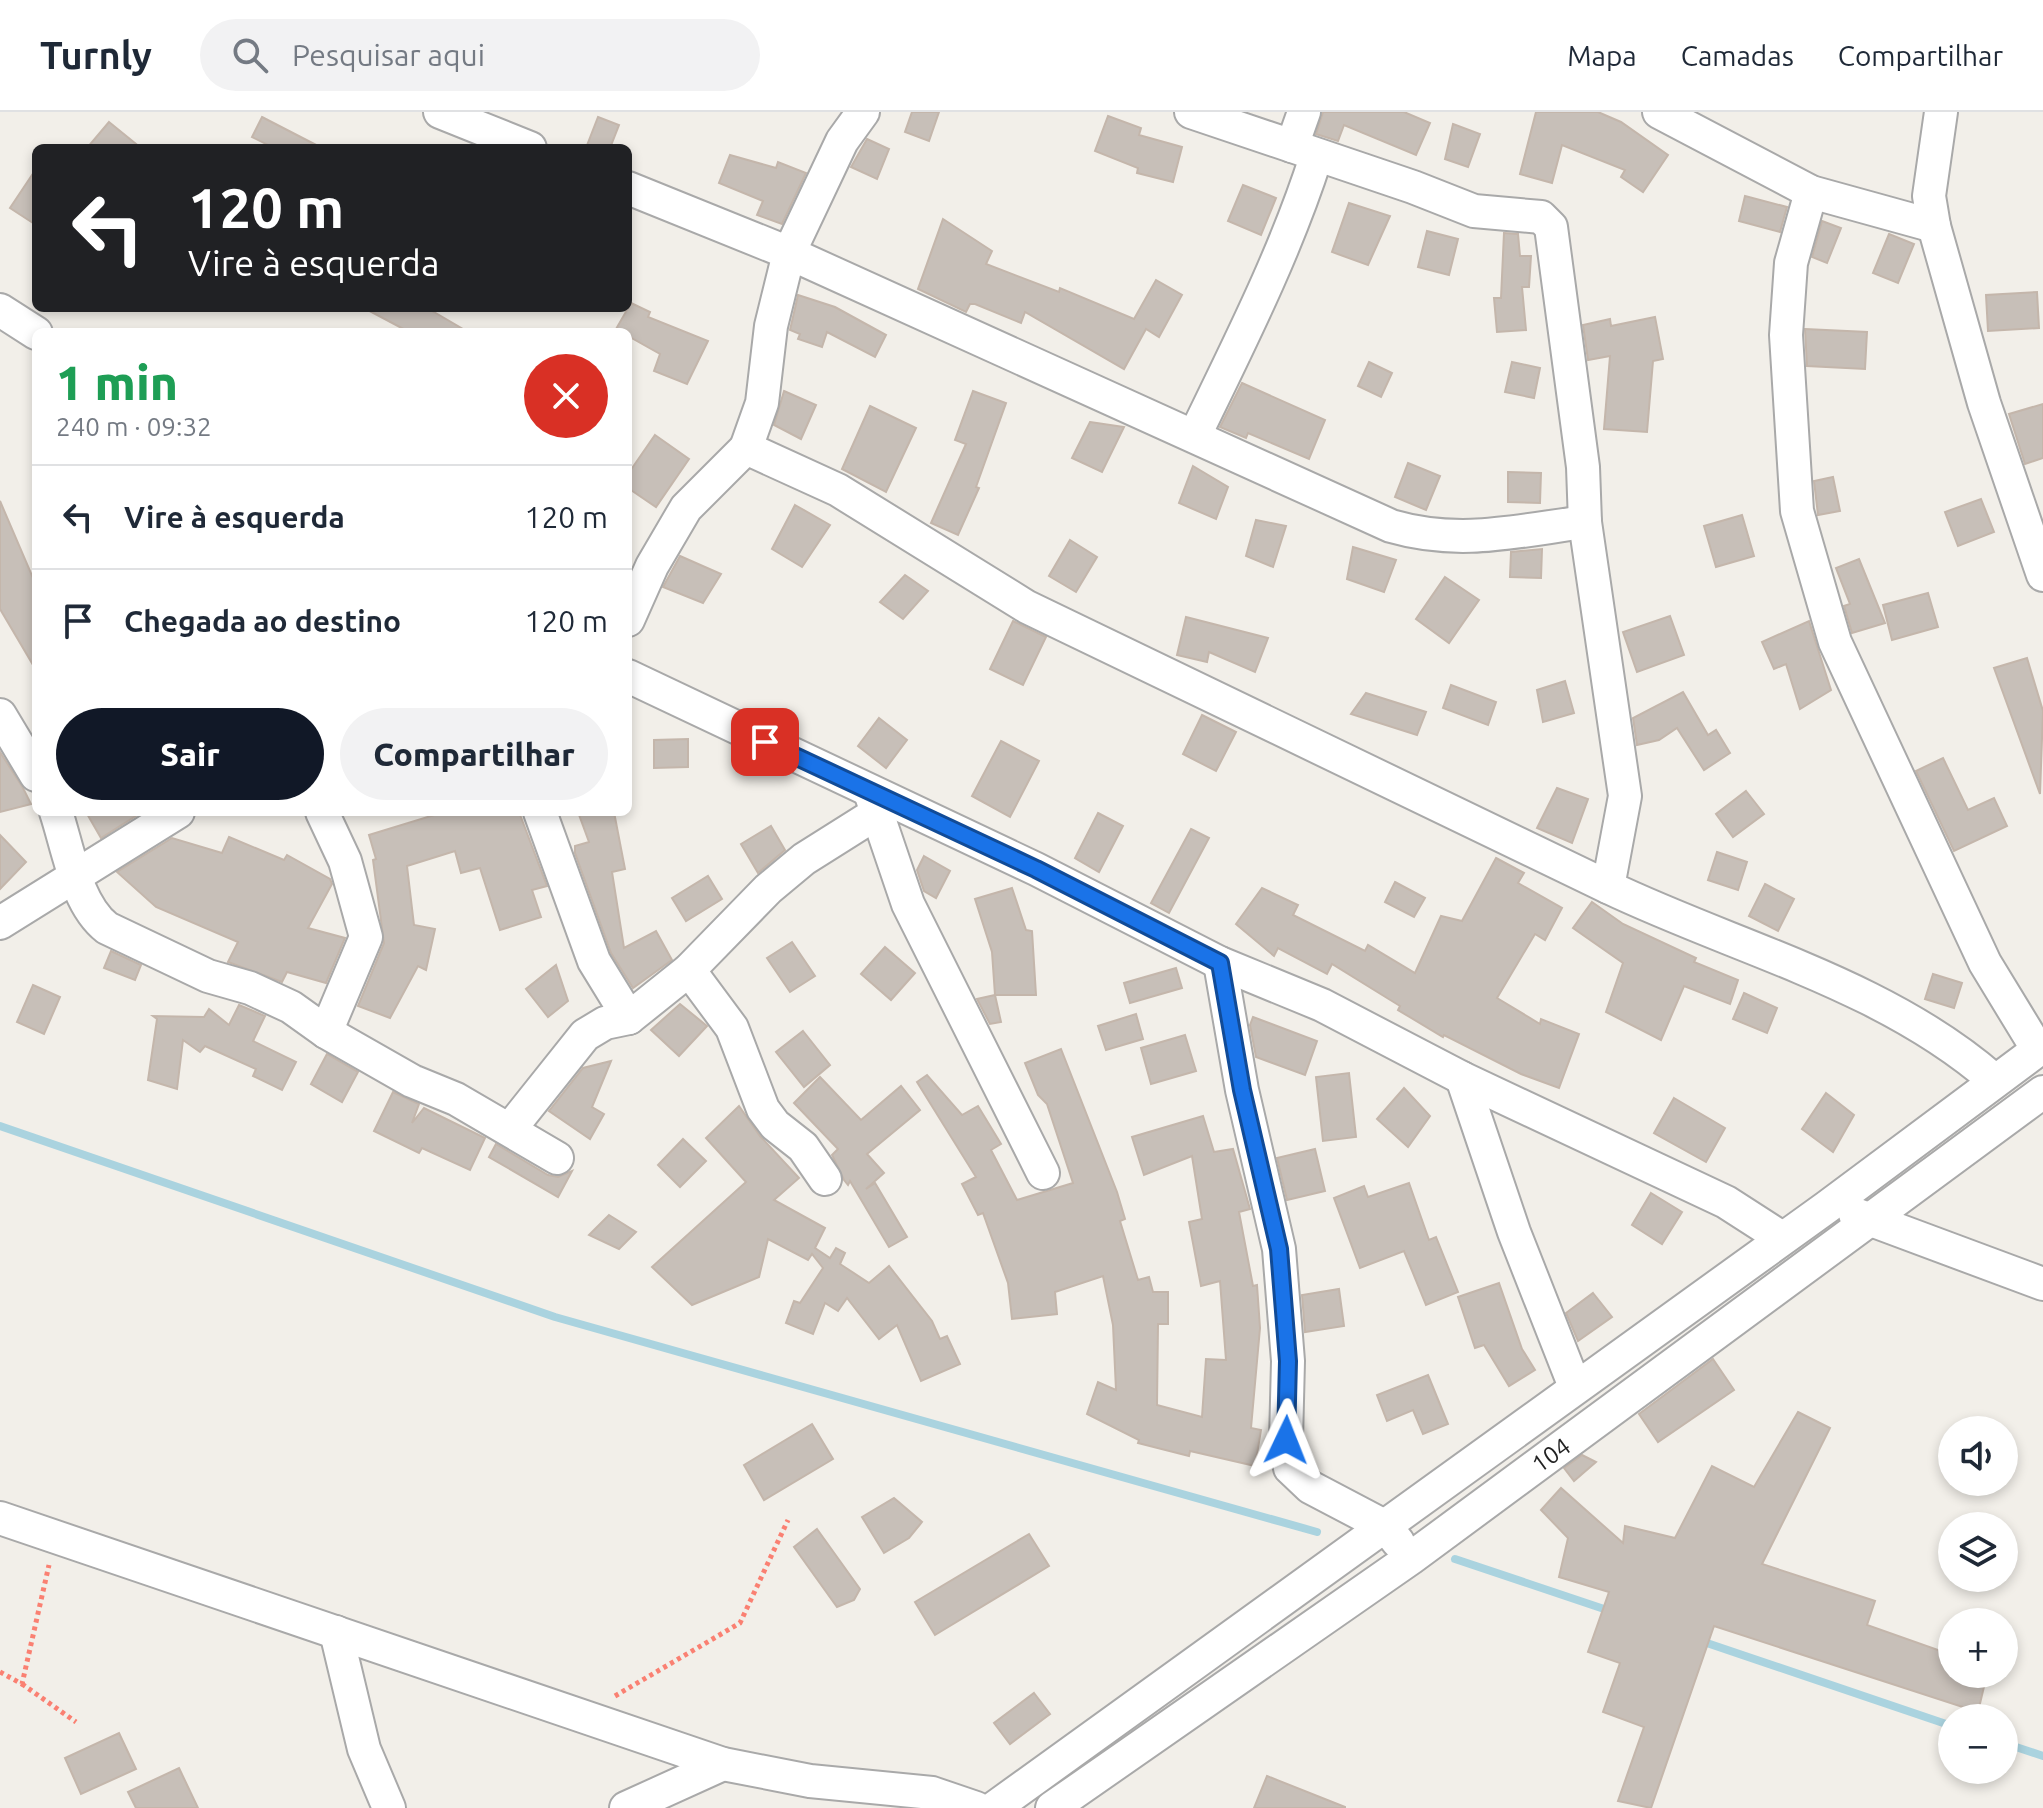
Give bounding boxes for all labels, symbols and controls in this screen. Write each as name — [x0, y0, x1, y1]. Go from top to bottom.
search box — [200, 19, 760, 91]
icon: search — [228, 33, 272, 77]
text: Turnly — [40, 34, 152, 76]
text: Pesquisar aqui — [292, 38, 485, 72]
text: Mapa — [1567, 40, 1637, 71]
text: Camadas — [1681, 40, 1794, 71]
text: Compartilhar — [1838, 40, 2003, 71]
icon: left — [56, 176, 160, 280]
text: 120 m — [188, 176, 344, 239]
text: Vire à esquerda — [188, 242, 439, 283]
button: close — [524, 354, 608, 438]
text: 1 min — [56, 355, 178, 409]
text: 240 m · 09:32 — [56, 412, 212, 441]
icon: left — [56, 495, 100, 539]
text: Vire à esquerda — [124, 500, 345, 534]
text: 120 m — [524, 500, 608, 534]
icon: arrive — [56, 599, 100, 643]
text: Chegada ao destino — [124, 604, 401, 638]
text: 120 m — [524, 604, 608, 638]
button: Sair — [56, 708, 324, 800]
button: Compartilhar — [340, 708, 608, 800]
pin — [731, 708, 799, 776]
icon: arrive — [743, 720, 787, 764]
position arrow — [1244, 1398, 1328, 1482]
map controls — [1938, 1416, 2018, 1784]
button: sound — [1938, 1416, 2018, 1496]
street label: 104 — [1527, 1432, 1575, 1478]
button: layers — [1938, 1512, 2018, 1592]
button: + — [1938, 1608, 2018, 1688]
button: − — [1938, 1704, 2018, 1784]

